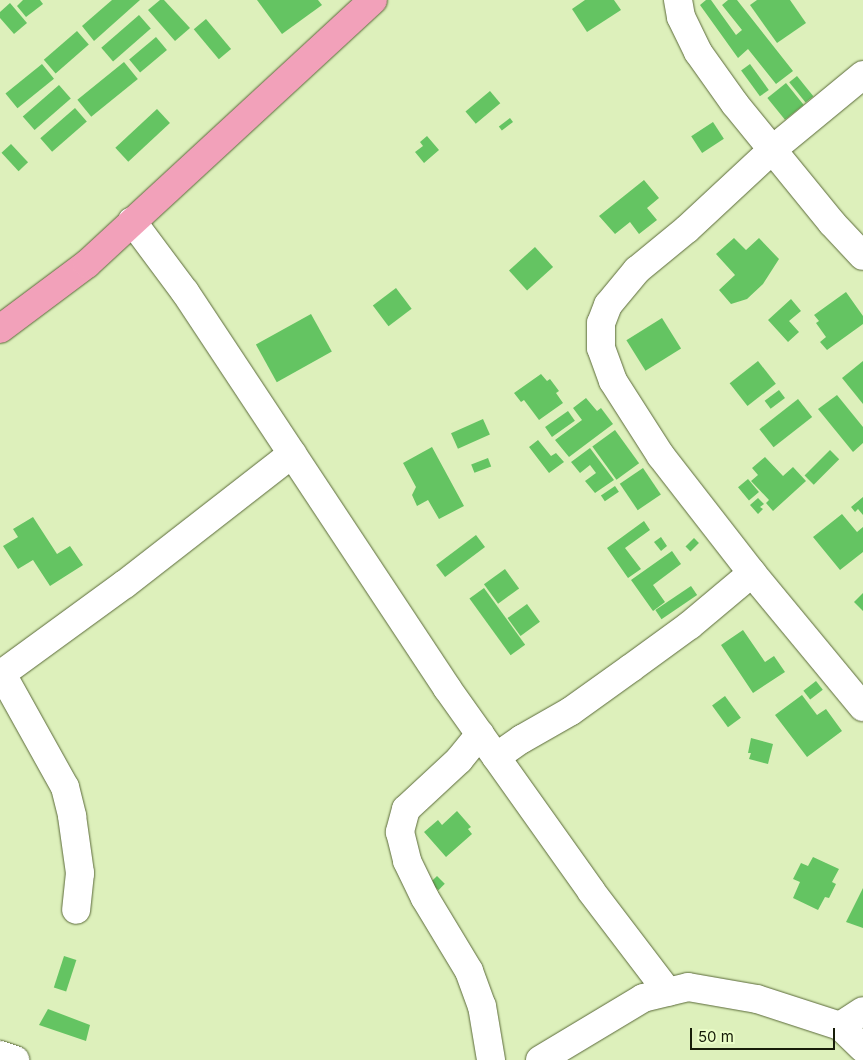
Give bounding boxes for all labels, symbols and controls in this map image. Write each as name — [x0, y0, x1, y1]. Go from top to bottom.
scale bar — [693, 1018, 838, 1050]
text: 50 m — [698, 1027, 734, 1046]

